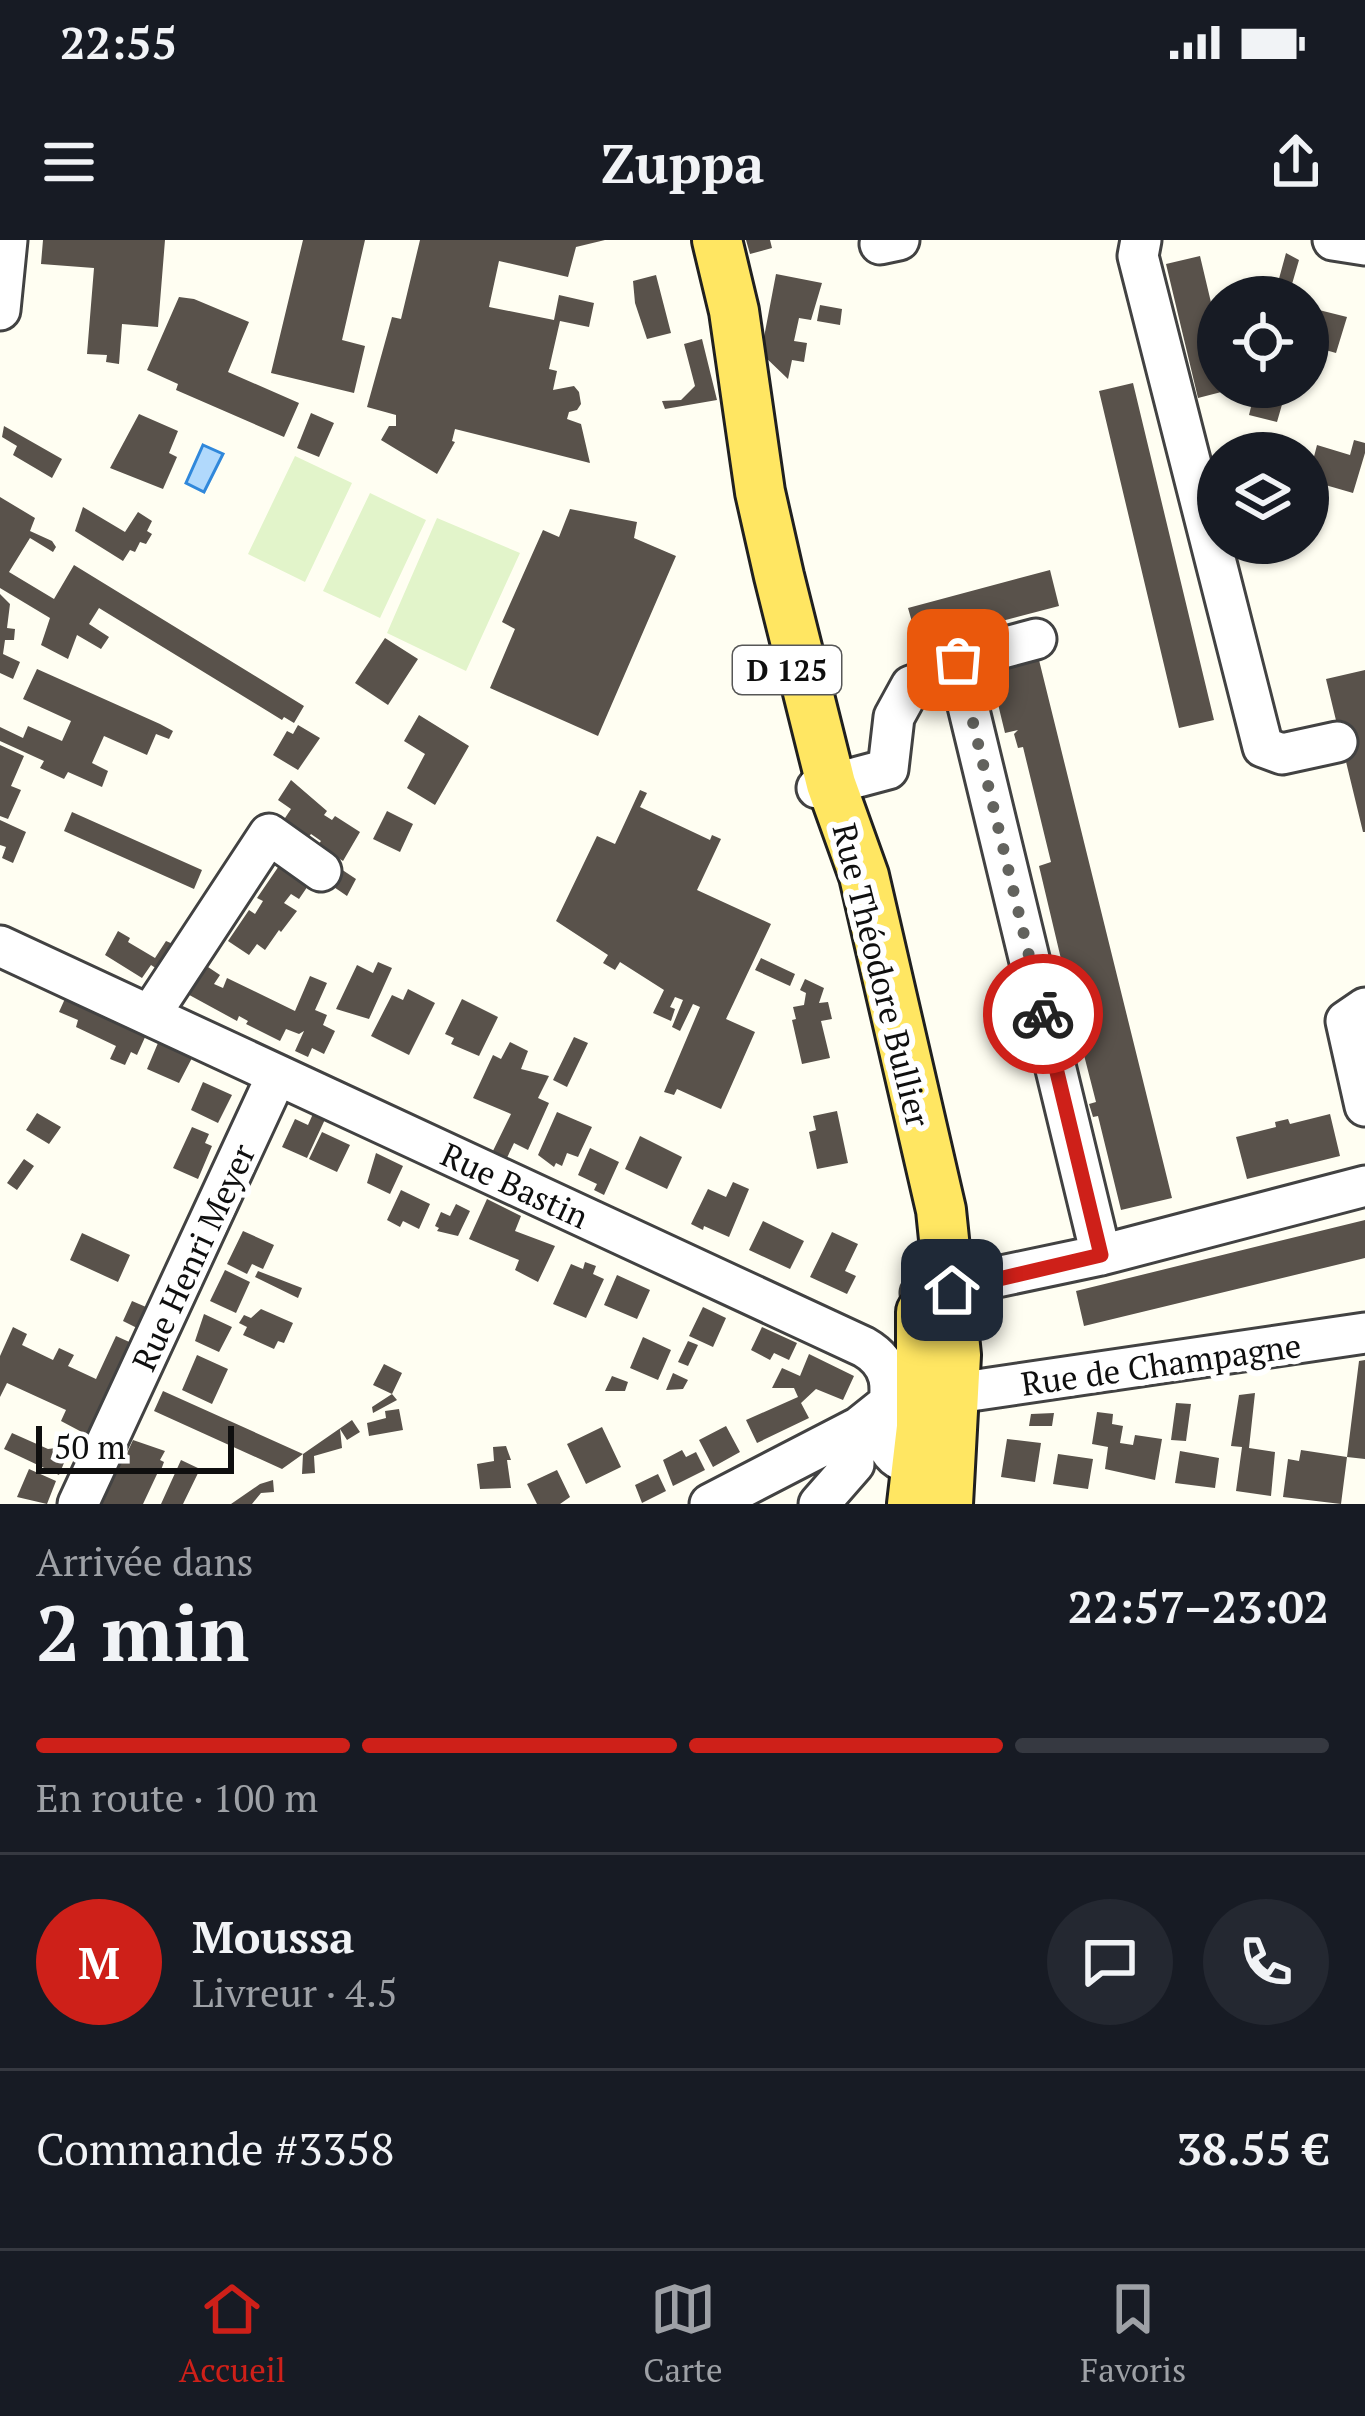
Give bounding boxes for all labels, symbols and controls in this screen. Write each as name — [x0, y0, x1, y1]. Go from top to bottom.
text: 22:55 — [60, 12, 177, 72]
text: Zuppa — [601, 127, 764, 198]
icon: menu — [36, 129, 102, 195]
icon: share — [1263, 129, 1329, 195]
map controls — [1197, 276, 1329, 564]
button: locate — [1197, 276, 1329, 408]
button: layers — [1197, 432, 1329, 564]
pin — [907, 609, 1009, 711]
icon: bag — [925, 627, 991, 693]
road number: D 125 — [733, 646, 841, 694]
street label: Rue Théodore Bullier — [823, 819, 941, 1132]
courier — [983, 954, 1103, 1074]
icon: bike — [1010, 981, 1076, 1047]
street label: Rue Bastin — [434, 1132, 596, 1238]
street label: Rue Henri Meyer — [122, 1136, 264, 1377]
pin — [901, 1239, 1003, 1341]
icon: home — [919, 1257, 985, 1323]
street label: Rue de Champagne — [1018, 1323, 1304, 1405]
scale bar — [36, 1420, 234, 1473]
text: 50 m — [54, 1425, 126, 1468]
text: Arrivée dans — [36, 1535, 254, 1587]
text: 22:57–23:02 — [1068, 1576, 1329, 1636]
text: 2 min — [36, 1580, 249, 1683]
text: En route · 100 m — [36, 1771, 318, 1823]
button: chat — [1047, 1899, 1173, 2025]
button: phone — [1203, 1899, 1329, 2025]
text: Moussa — [192, 1906, 354, 1966]
text: M — [78, 1932, 120, 1992]
text: Livreur · 4.5 — [192, 1966, 398, 2018]
text: Commande #3358 — [36, 2118, 394, 2178]
text: 38.55 € — [1176, 2118, 1329, 2178]
tab: Accueil — [179, 2276, 286, 2391]
tab: Carte — [643, 2276, 723, 2391]
tab: Favoris — [1080, 2276, 1186, 2391]

